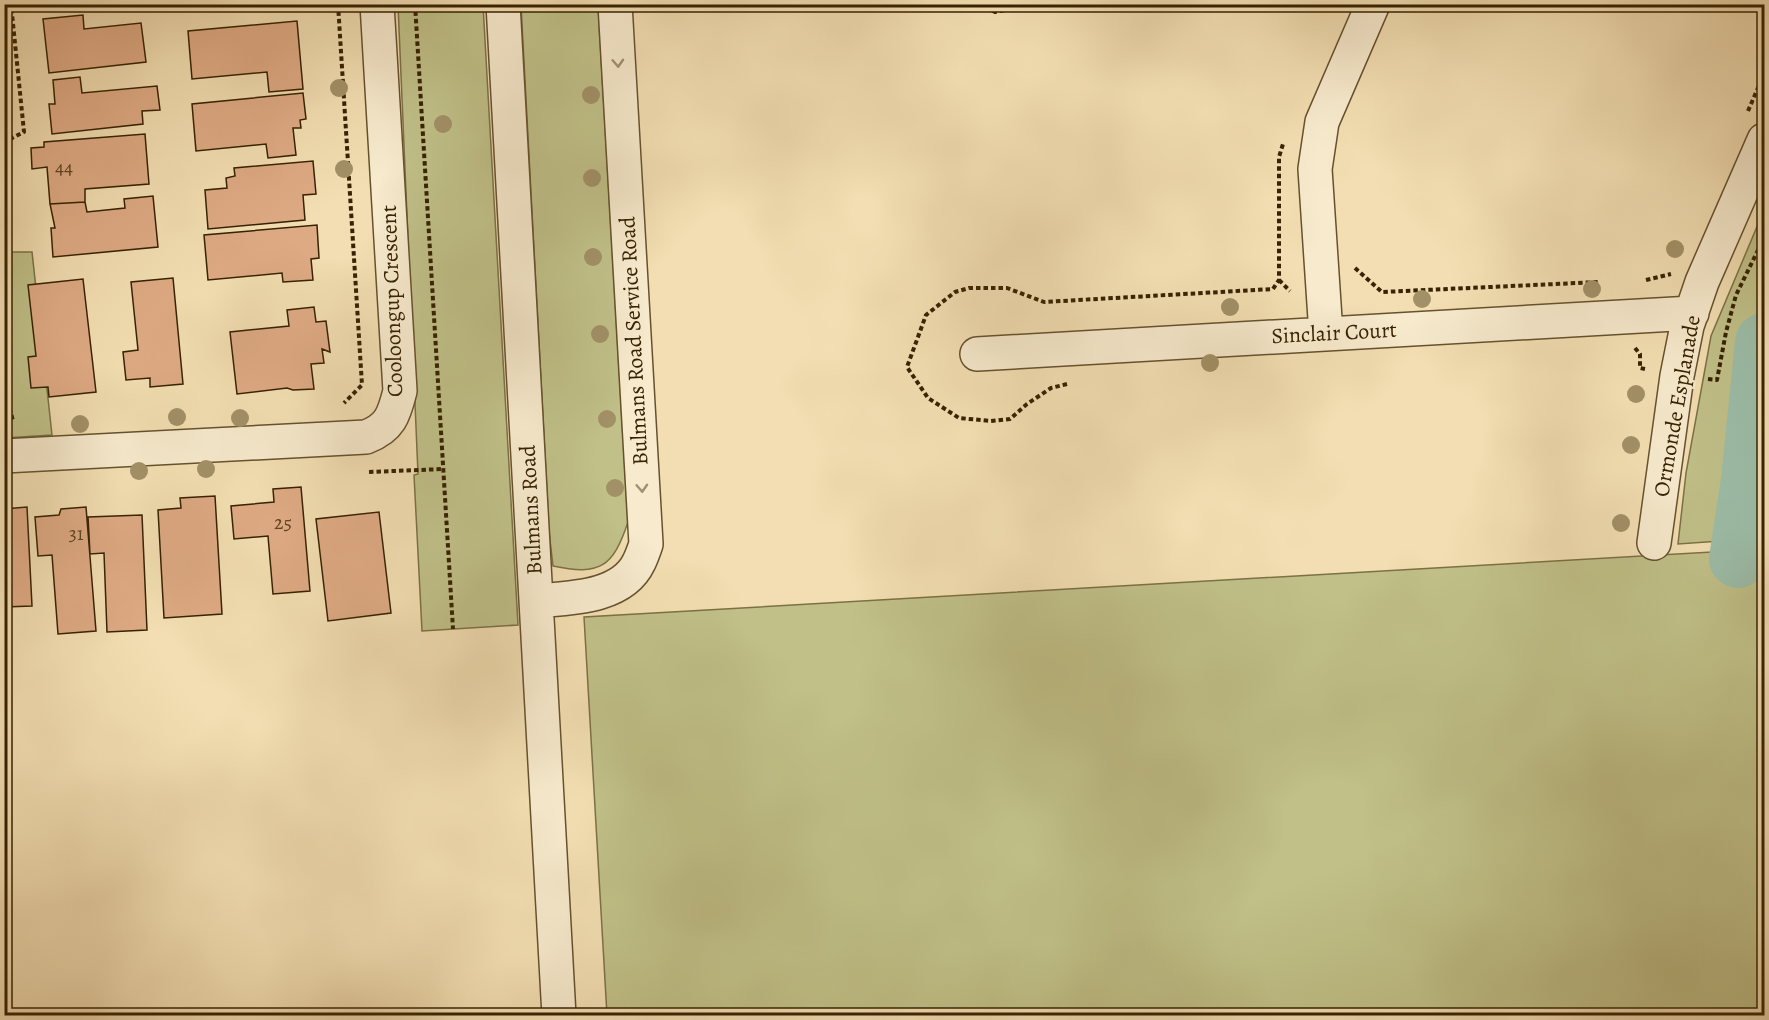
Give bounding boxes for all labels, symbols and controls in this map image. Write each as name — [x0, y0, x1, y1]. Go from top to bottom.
one-way arrow — [612, 58, 625, 67]
house number: 44 — [55, 154, 73, 181]
street label: Cooloongup Crescent — [374, 205, 410, 397]
street label: Bulmans Road Service Road — [612, 216, 656, 466]
street label: Ormonde Esplanade — [1646, 313, 1708, 499]
street label: Sinclair Court — [1271, 315, 1397, 351]
street label: Bulmans Road — [513, 444, 549, 576]
one-way arrow — [636, 484, 649, 493]
house number: 25 — [274, 509, 292, 536]
house number: 31 — [68, 520, 84, 547]

